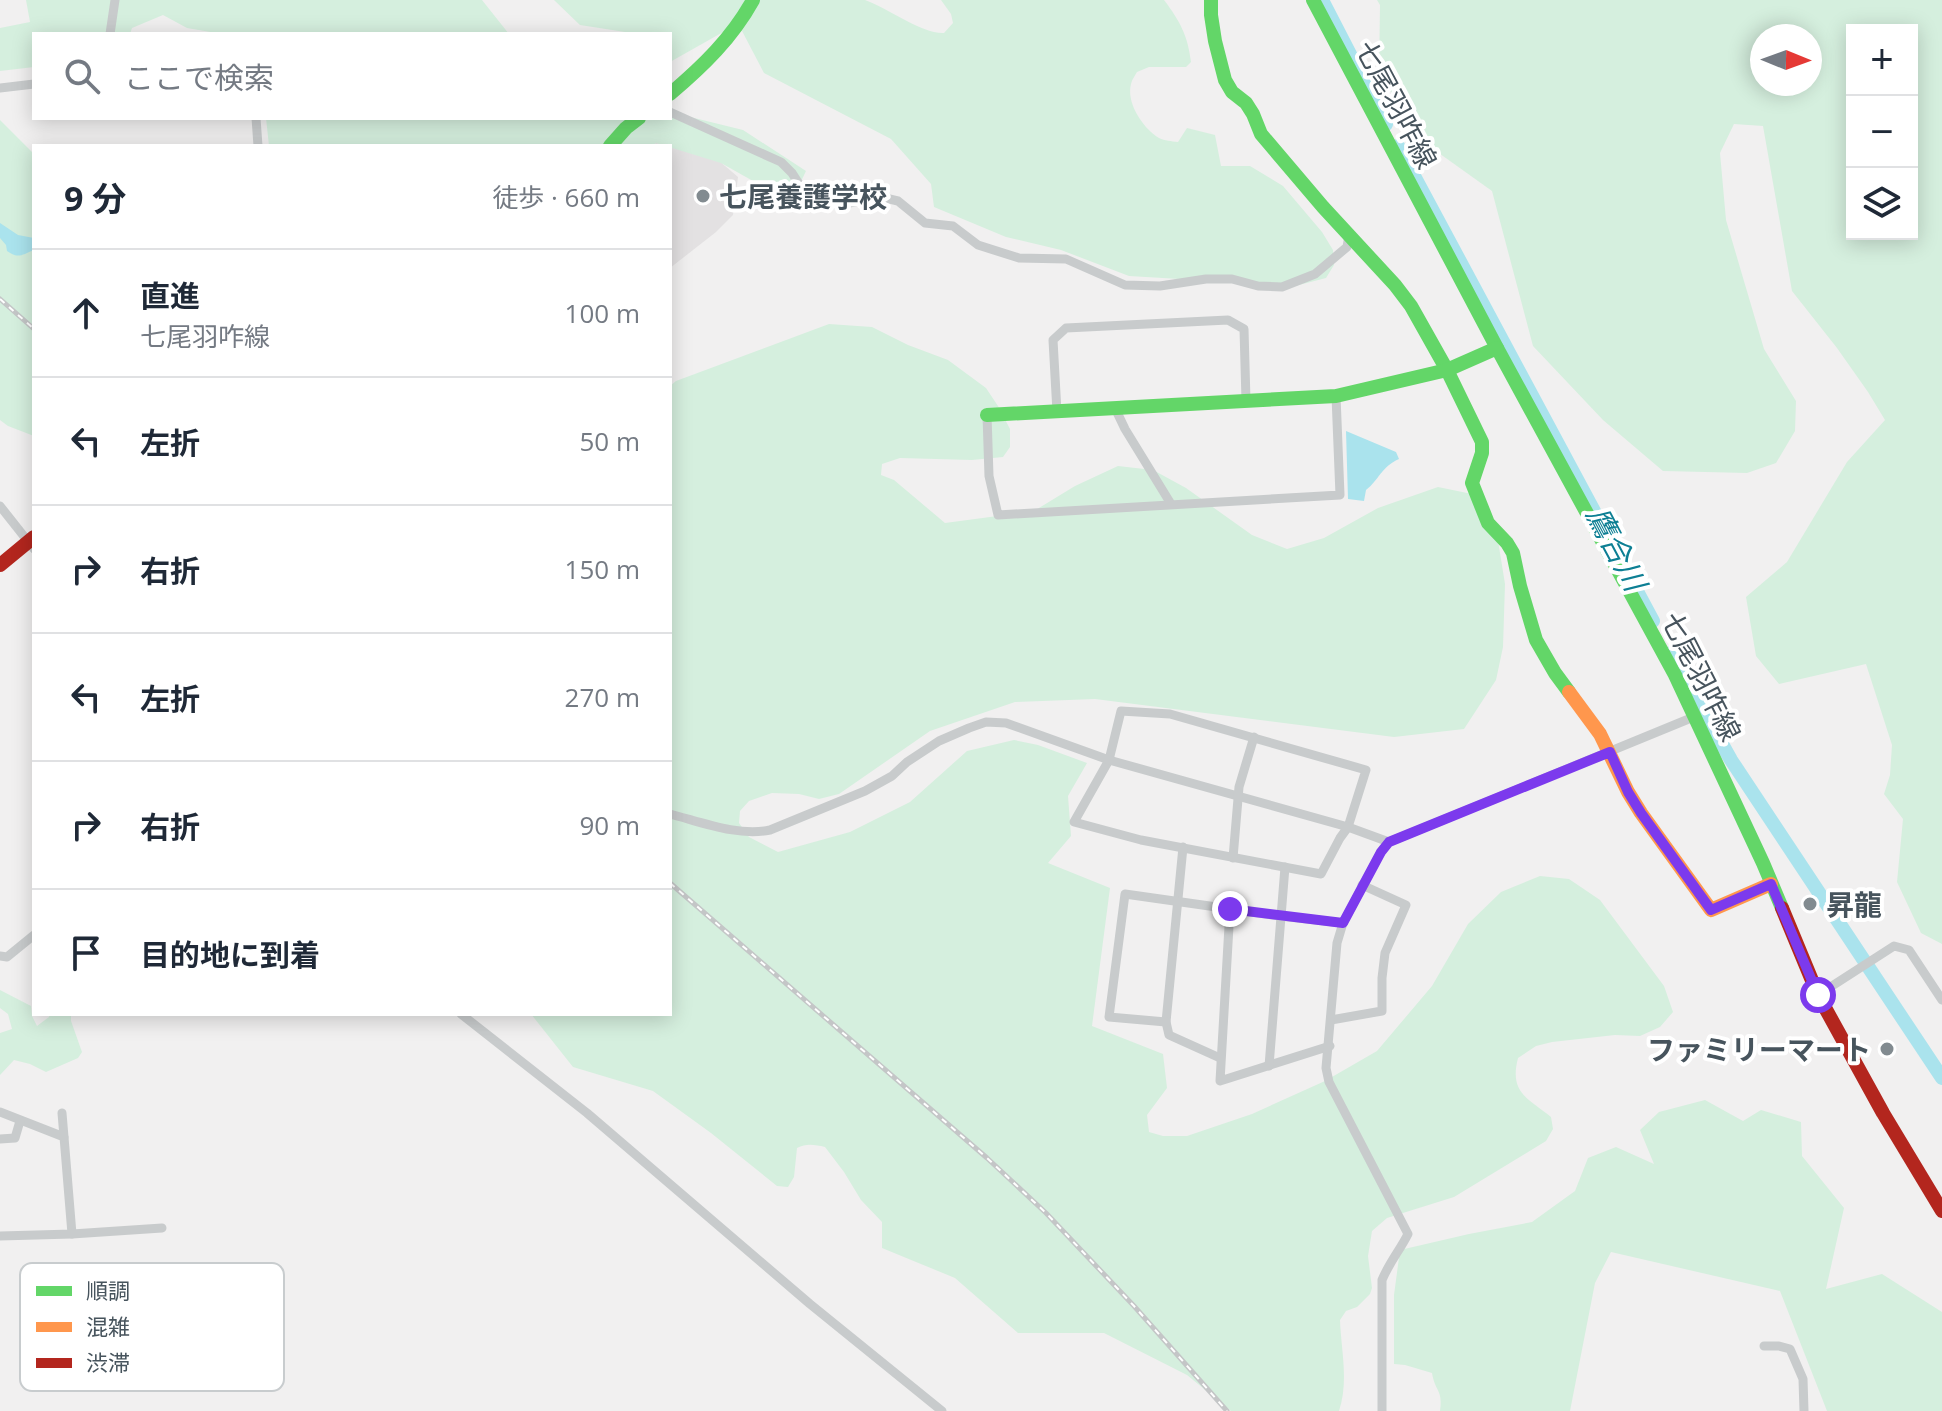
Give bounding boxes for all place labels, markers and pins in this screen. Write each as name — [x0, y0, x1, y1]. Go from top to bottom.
place label: 七尾養護学校 — [719, 177, 887, 215]
marker: 七尾養護学校 — [694, 187, 712, 205]
place label: 昇龍 — [1826, 885, 1882, 923]
marker: 昇龍 — [1801, 895, 1819, 913]
place label: ファミリーマート — [1647, 1030, 1871, 1068]
marker: ファミリーマート — [1878, 1040, 1896, 1058]

